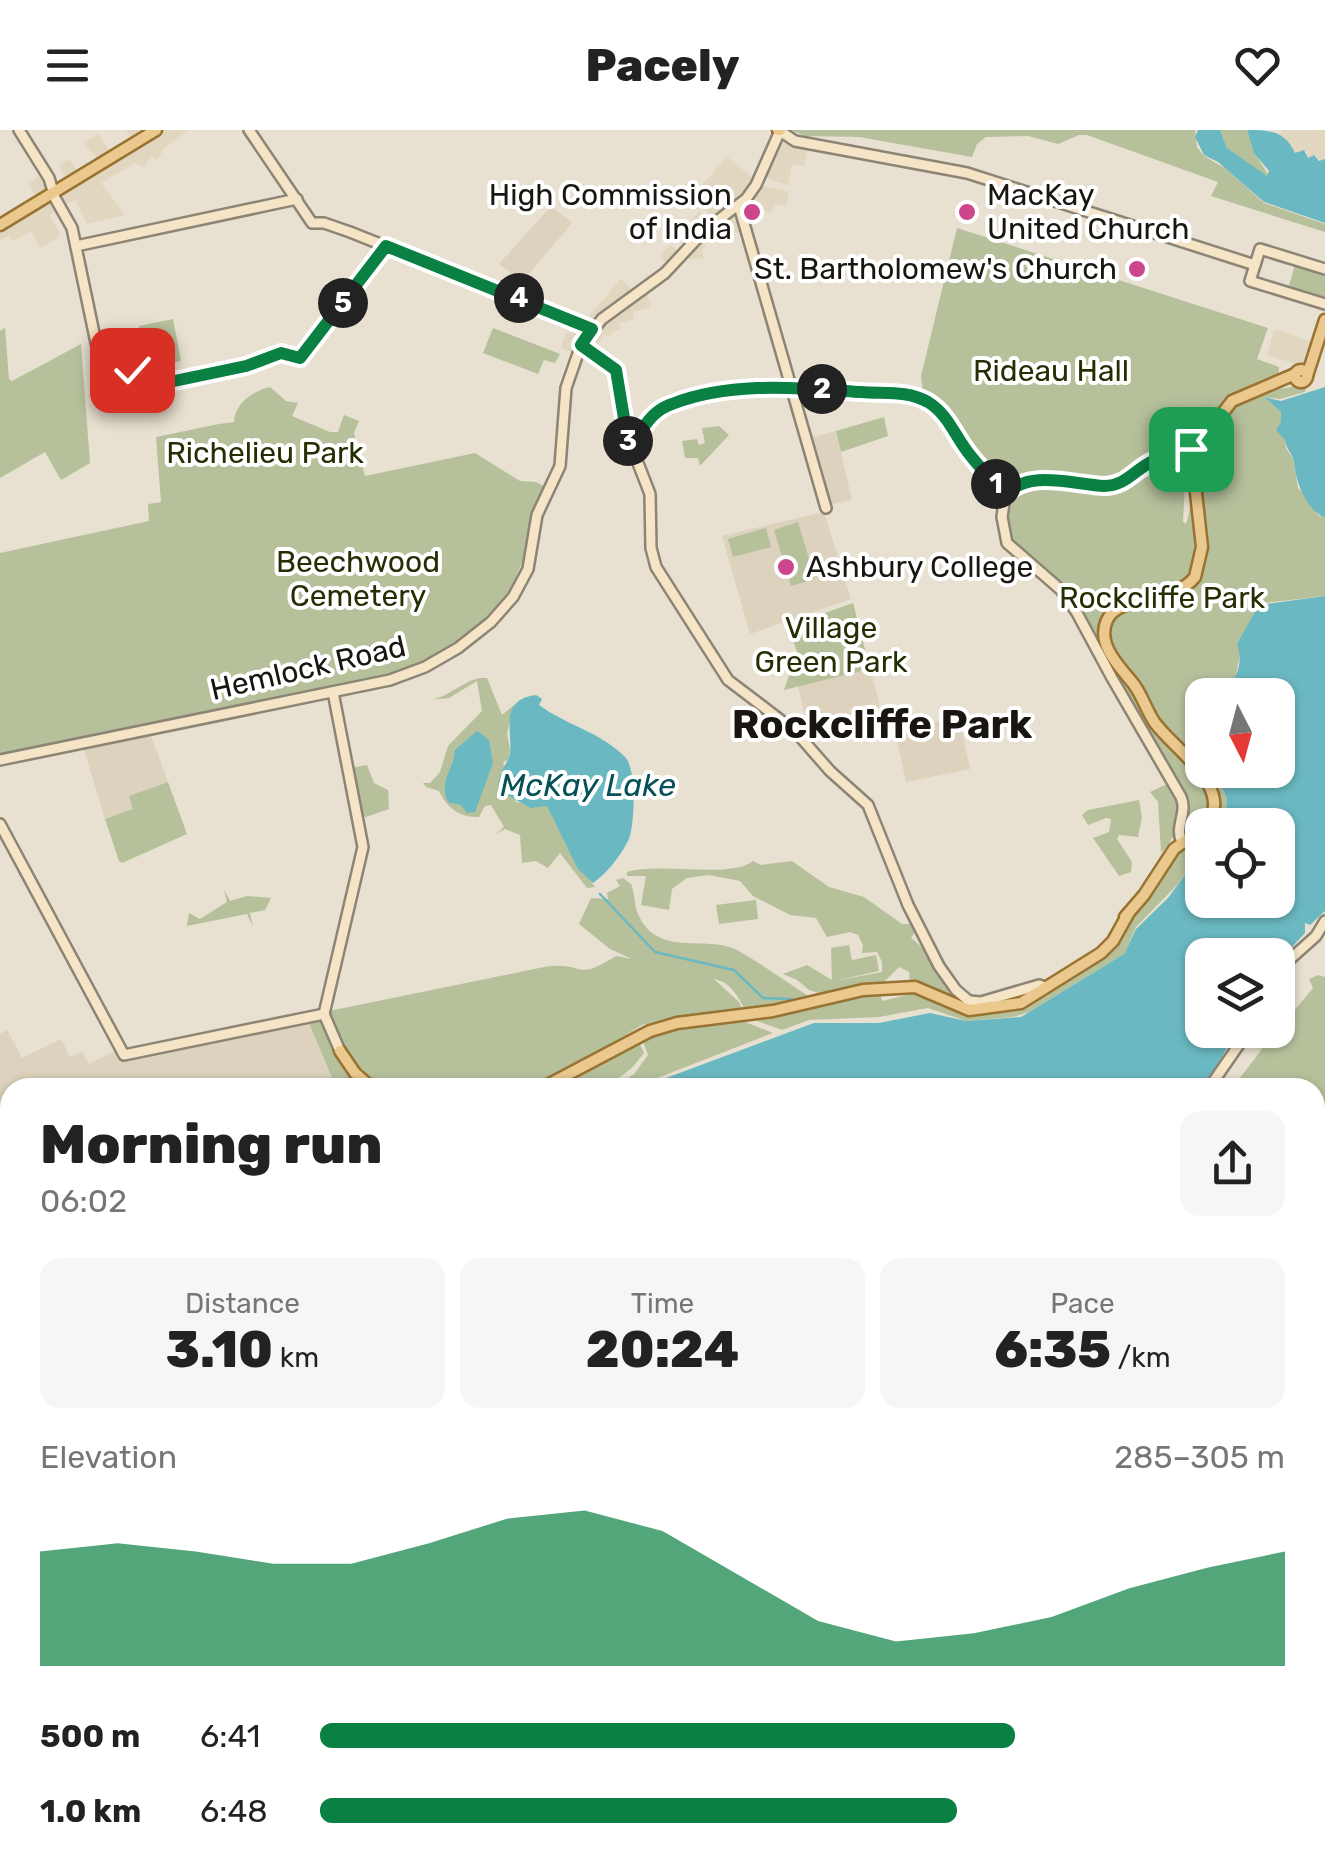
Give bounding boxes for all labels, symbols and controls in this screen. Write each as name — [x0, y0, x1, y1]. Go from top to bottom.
icon: menu — [40, 38, 95, 93]
icon: heart — [1230, 38, 1285, 93]
text: Pacely — [586, 39, 739, 92]
place label: High Commission of India — [489, 177, 732, 247]
place label: MacKay United Church — [987, 177, 1189, 247]
marker: High Commission of India — [741, 201, 763, 223]
marker: MacKay United Church — [956, 201, 978, 223]
place label: St. Bartholomew's Church — [754, 251, 1117, 287]
marker: St. Bartholomew's Church — [1126, 258, 1148, 280]
pin: 4 — [494, 273, 544, 323]
pin: 5 — [318, 278, 368, 328]
text: 4 — [509, 281, 529, 314]
text: 5 — [334, 286, 352, 319]
pin — [90, 328, 175, 413]
icon: check — [105, 343, 160, 398]
park label: Rideau Hall — [973, 353, 1129, 389]
pin: 2 — [797, 364, 847, 414]
text: 2 — [813, 372, 831, 405]
pin — [1149, 407, 1234, 492]
pin: 3 — [603, 416, 653, 466]
icon: arrive — [1164, 422, 1219, 477]
text: 3 — [619, 424, 637, 457]
park label: Richelieu Park — [166, 435, 364, 471]
pin: 1 — [971, 459, 1021, 509]
text: 1 — [989, 467, 1003, 500]
park label: Beechwood Cemetery — [276, 544, 440, 614]
place label: Ashbury College — [806, 549, 1033, 585]
marker: Ashbury College — [775, 556, 797, 578]
park label: Rockcliffe Park — [1059, 580, 1266, 616]
park label: Village Green Park — [754, 610, 908, 680]
street label: Hemlock Road — [207, 628, 409, 708]
north arrow — [1185, 678, 1295, 788]
map controls — [1185, 678, 1295, 1048]
district label: Rockcliffe Park — [732, 701, 1033, 748]
water label: McKay Lake — [500, 766, 676, 804]
button: locate — [1185, 808, 1295, 918]
button: layers — [1185, 938, 1295, 1048]
button: share — [1180, 1111, 1285, 1216]
text: Morning run — [40, 1112, 382, 1177]
text: 06:02 — [40, 1182, 127, 1220]
text: Distance — [185, 1287, 300, 1320]
text: Time — [631, 1287, 694, 1320]
text: Pace — [1050, 1287, 1115, 1320]
text: 3.10 — [166, 1320, 273, 1380]
text: 20:24 — [586, 1320, 739, 1380]
text: 6:35 — [994, 1320, 1111, 1380]
text: km — [273, 1341, 319, 1374]
text: /km — [1111, 1341, 1171, 1374]
text: Elevation — [40, 1438, 177, 1476]
text: 285–305 m — [1114, 1438, 1285, 1476]
text: 500 m — [40, 1717, 140, 1755]
text: 6:41 — [200, 1717, 260, 1755]
text: 1.0 km — [40, 1792, 141, 1830]
text: 6:48 — [200, 1792, 268, 1830]

